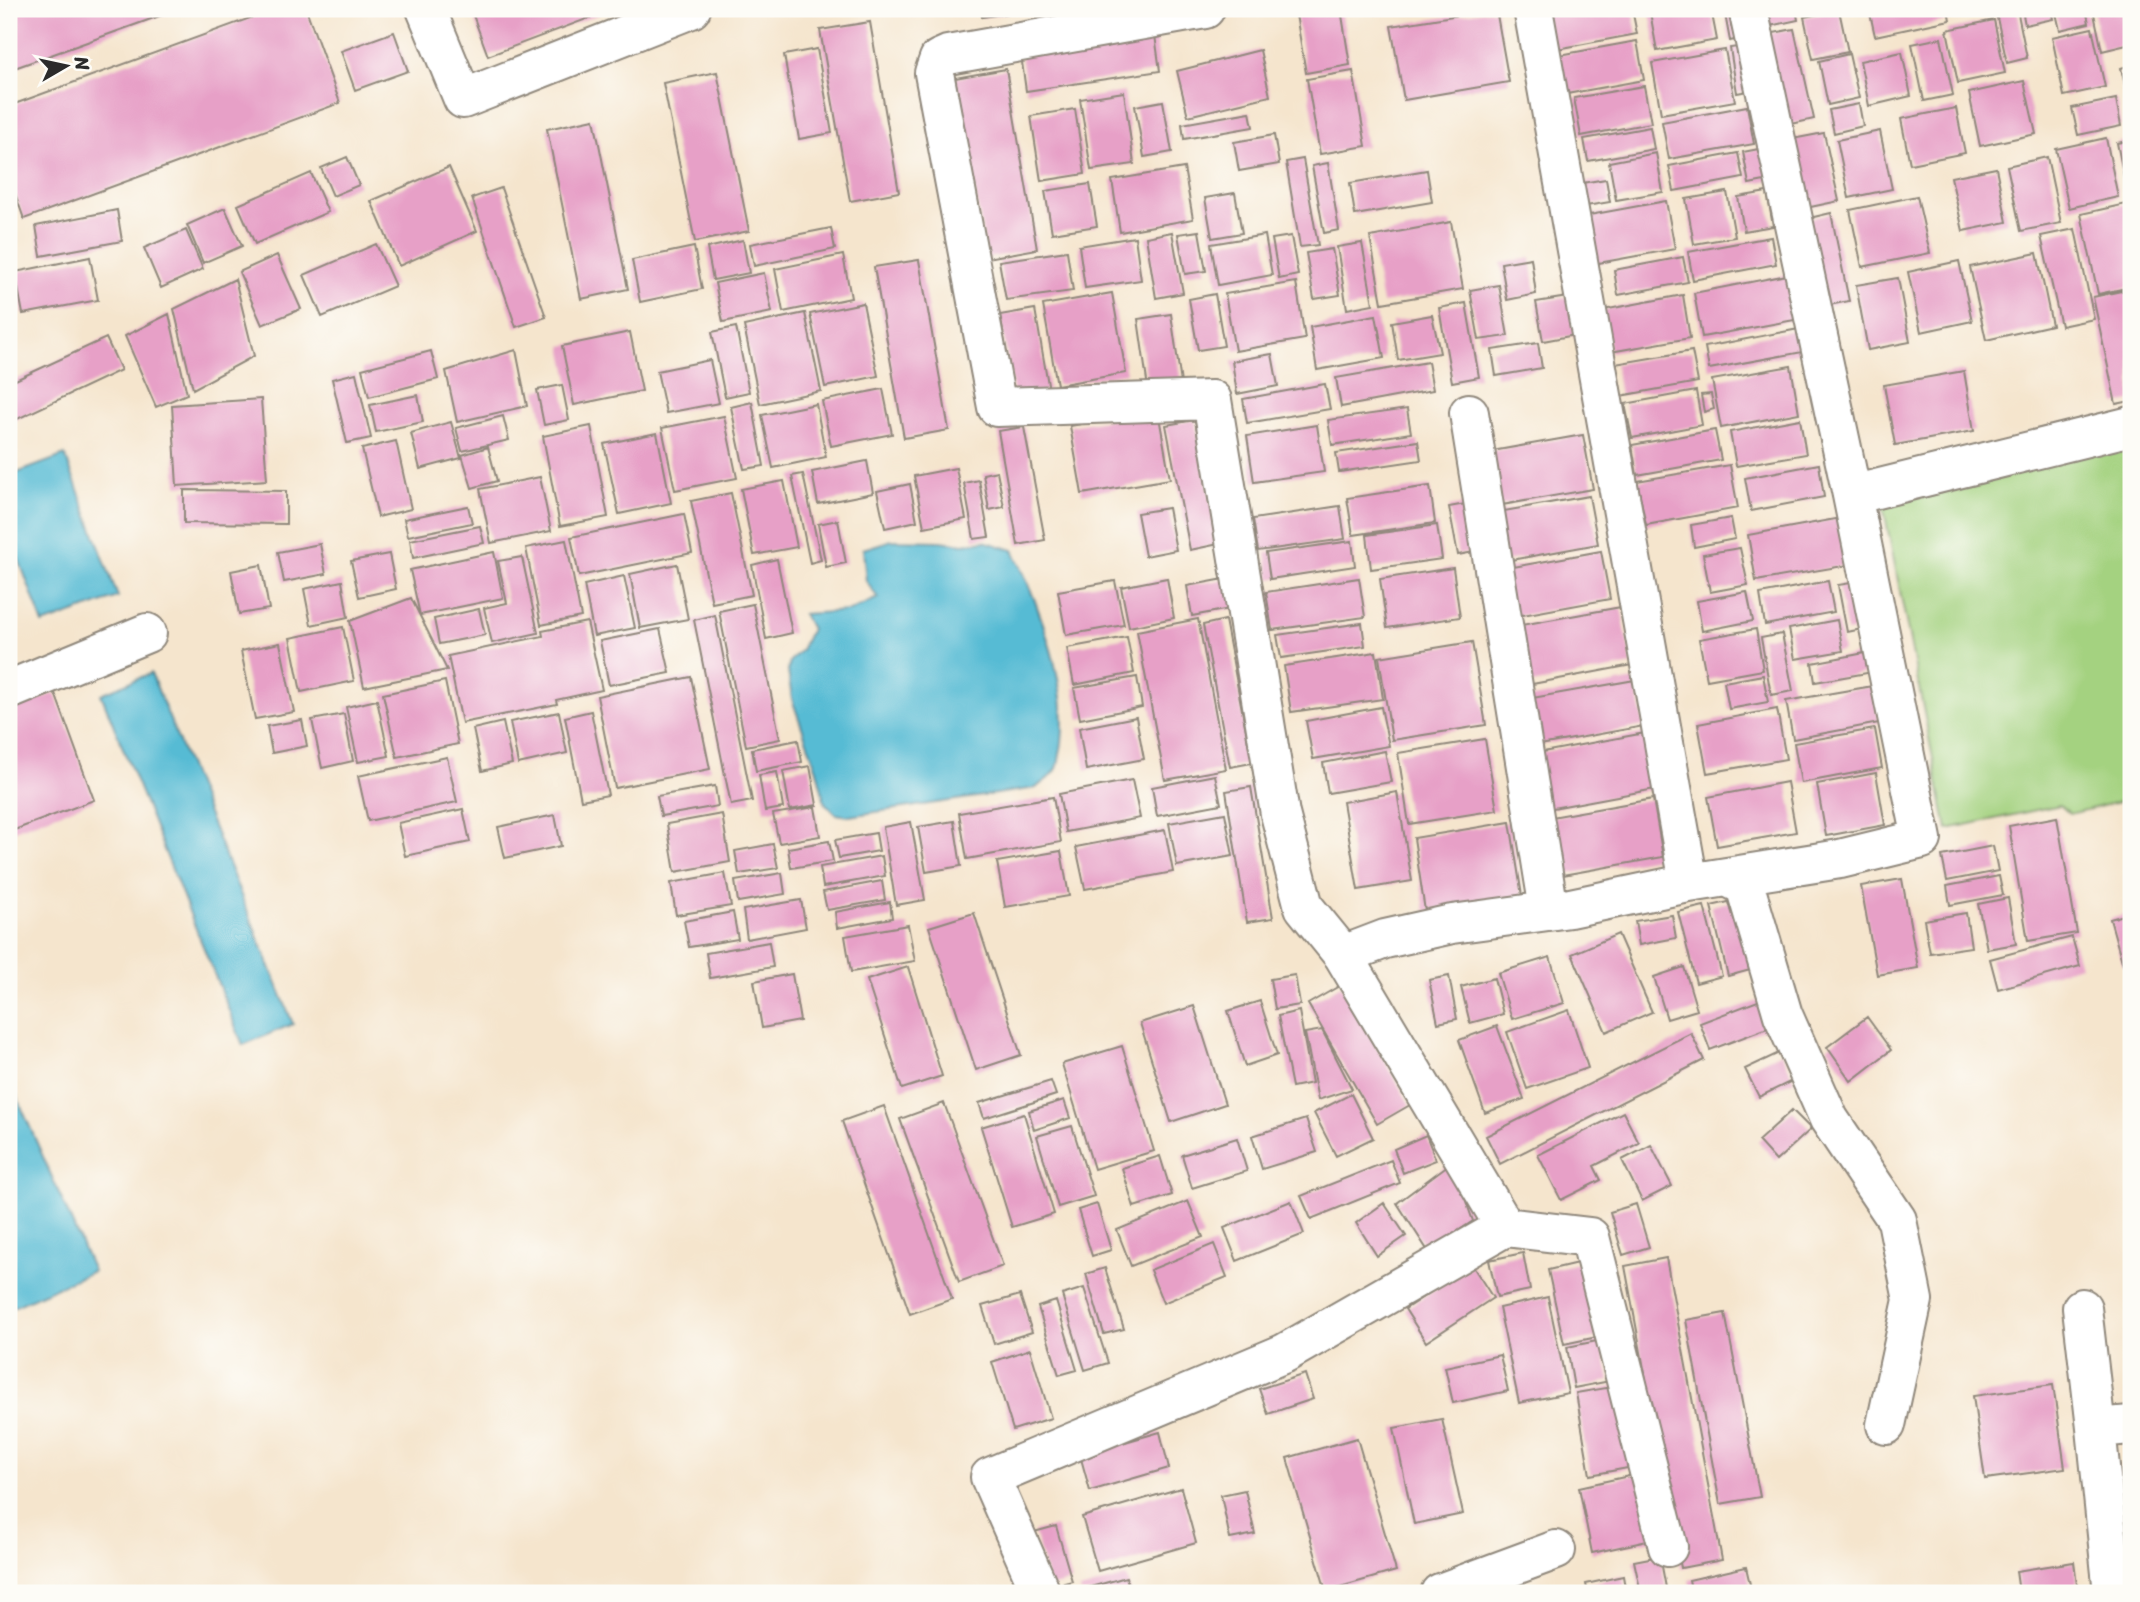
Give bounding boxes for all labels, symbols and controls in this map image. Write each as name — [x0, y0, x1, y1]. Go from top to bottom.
north arrow — [32, 32, 102, 102]
text: N — [65, 53, 100, 73]

